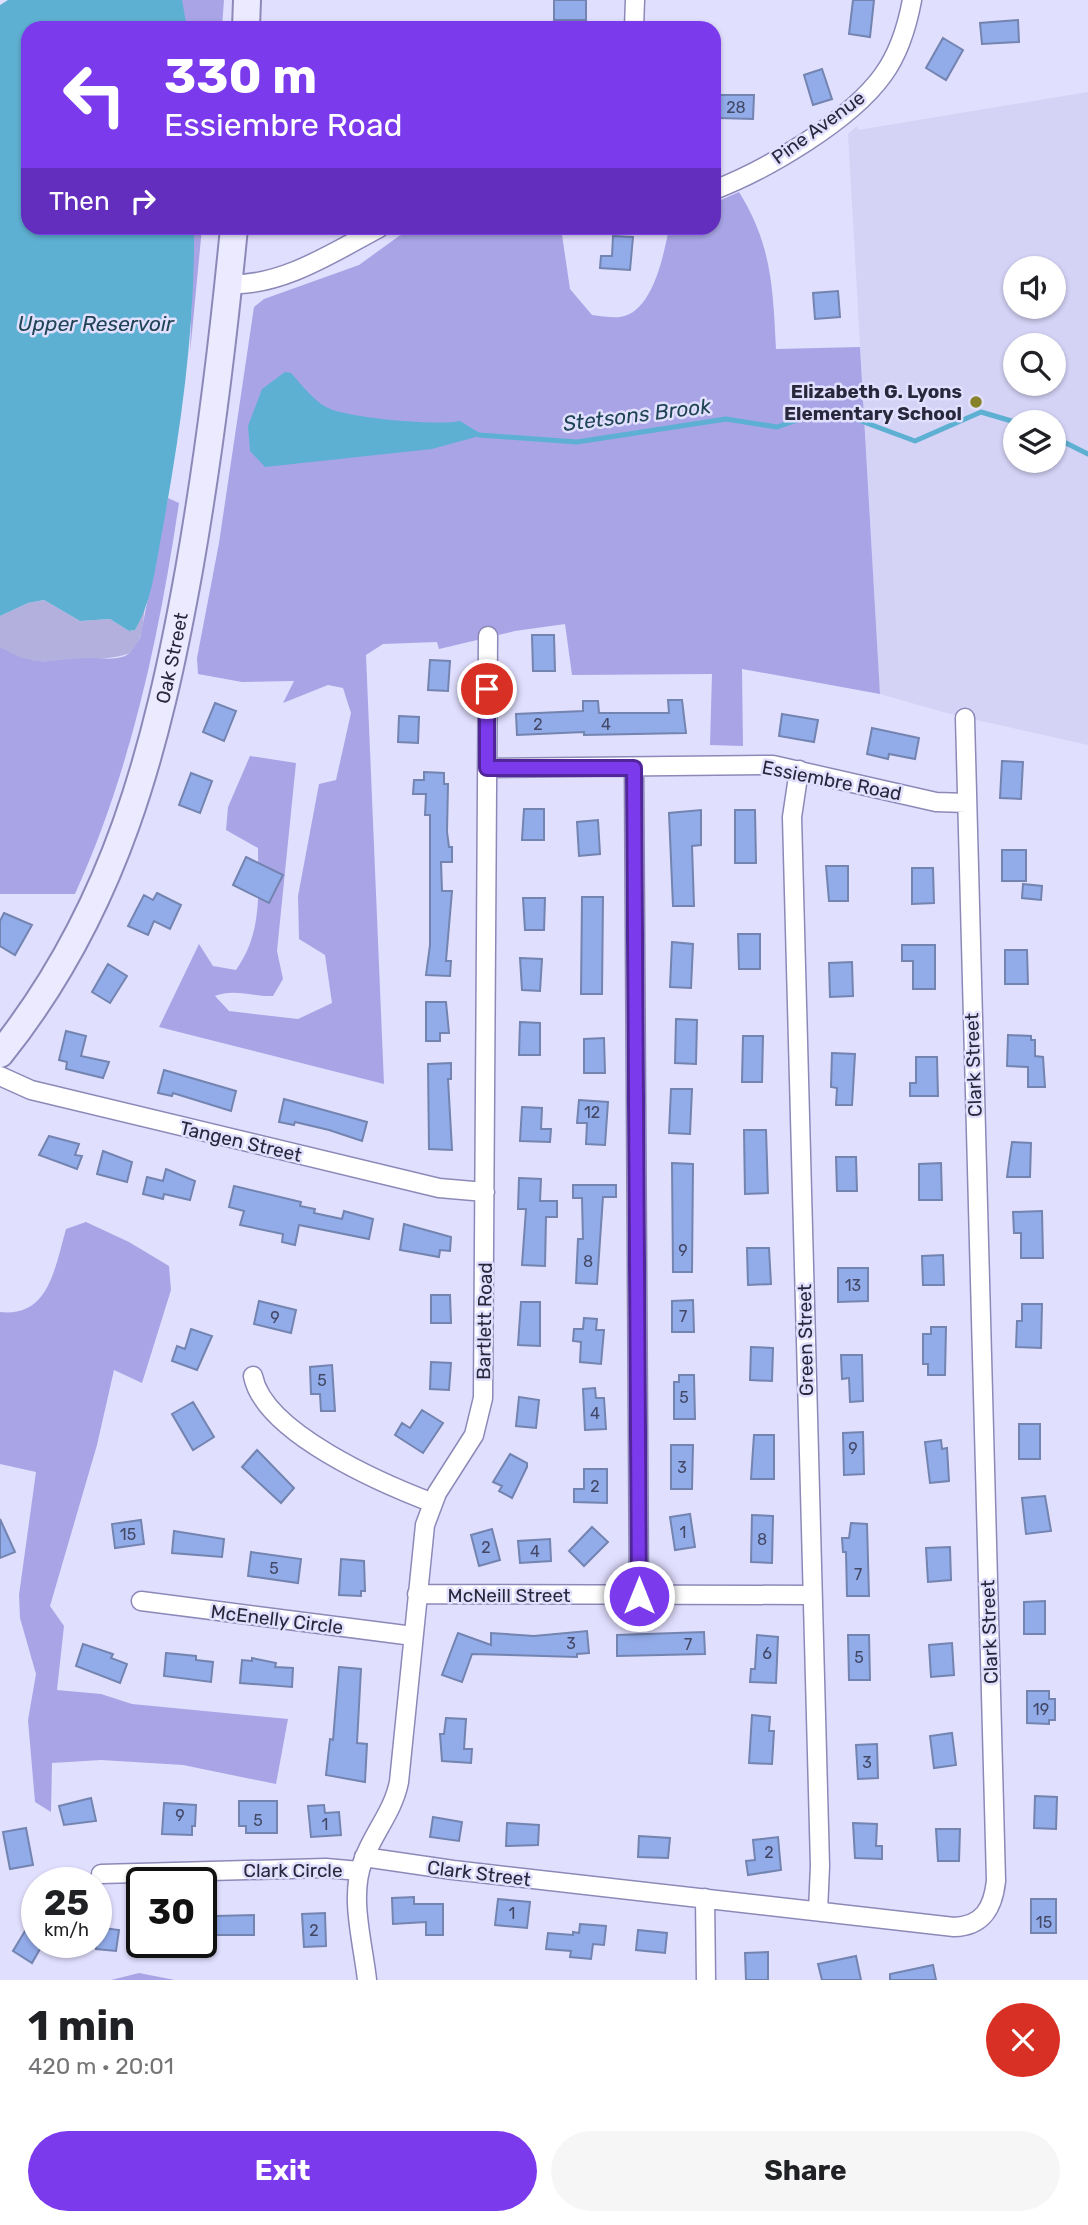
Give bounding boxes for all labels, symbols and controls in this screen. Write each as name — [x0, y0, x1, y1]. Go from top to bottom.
text: 330 m — [164, 47, 317, 105]
icon: left — [49, 49, 140, 140]
street label: Pine Avenue — [767, 86, 869, 169]
house number: 28 — [726, 98, 746, 117]
text: Essiembre Road — [164, 106, 403, 144]
icon: right — [124, 182, 162, 220]
text: Then — [49, 186, 110, 217]
map controls — [1003, 256, 1066, 473]
button: sound — [1003, 256, 1066, 319]
water label: Upper Reservoir — [18, 311, 175, 336]
button: search — [1003, 333, 1066, 396]
place label: Elizabeth G. Lyons Elementary School — [784, 380, 962, 425]
water label: Stetsons Brook — [561, 393, 714, 436]
marker: Elizabeth G. Lyons Elementary School — [968, 394, 984, 410]
button: layers — [1003, 410, 1066, 473]
street label: Oak Street — [151, 610, 193, 706]
pin — [457, 659, 517, 719]
icon: arrive — [468, 670, 506, 708]
house number: 2 — [533, 715, 543, 734]
house number: 4 — [601, 715, 611, 734]
street label: Essiembre Road — [760, 756, 904, 805]
street label: Clark Street — [960, 1012, 987, 1117]
house number: 12 — [584, 1103, 600, 1122]
street label: Tangen Street — [178, 1116, 305, 1167]
house number: 9 — [678, 1241, 688, 1260]
house number: 8 — [583, 1252, 593, 1271]
street label: Bartlett Road — [472, 1262, 497, 1380]
house number: 13 — [845, 1276, 861, 1295]
street label: Green Street — [793, 1283, 818, 1396]
house number: 7 — [679, 1307, 687, 1326]
house number: 9 — [270, 1308, 280, 1327]
house number: 5 — [317, 1371, 327, 1390]
house number: 5 — [679, 1388, 689, 1407]
house number: 4 — [590, 1404, 600, 1423]
house number: 9 — [848, 1439, 858, 1458]
house number: 3 — [677, 1458, 687, 1477]
house number: 2 — [590, 1477, 600, 1496]
house number: 1 — [680, 1523, 686, 1542]
house number: 15 — [120, 1525, 136, 1544]
house number: 8 — [757, 1530, 767, 1549]
house number: 2 — [481, 1538, 491, 1557]
house number: 4 — [530, 1542, 540, 1561]
house number: 5 — [269, 1559, 279, 1578]
position arrow — [602, 1559, 676, 1633]
house number: 7 — [854, 1565, 862, 1584]
street label: Clark Street — [976, 1579, 1003, 1684]
street label: McNeill Street — [448, 1584, 571, 1607]
street label: McEnelly Circle — [209, 1600, 344, 1639]
house number: 3 — [566, 1634, 576, 1653]
house number: 7 — [684, 1635, 692, 1654]
house number: 6 — [762, 1644, 772, 1663]
house number: 5 — [854, 1648, 864, 1667]
house number: 19 — [1033, 1700, 1049, 1719]
house number: 3 — [862, 1753, 872, 1772]
house number: 9 — [175, 1806, 185, 1825]
house number: 5 — [253, 1811, 263, 1830]
house number: 1 — [322, 1815, 328, 1834]
house number: 2 — [764, 1843, 774, 1862]
street label: Clark Street — [426, 1856, 533, 1891]
street label: Clark Circle — [243, 1859, 343, 1882]
speed limit sign: 30 — [126, 1867, 217, 1958]
text: 25 — [44, 1882, 89, 1924]
house number: 1 — [509, 1904, 515, 1923]
house number: 15 — [1036, 1913, 1052, 1932]
text: km/h — [44, 1919, 89, 1941]
house number: 2 — [309, 1921, 319, 1940]
text: 1 min — [28, 2001, 135, 2051]
button: close — [986, 2003, 1060, 2077]
text: 420 m · 20:01 — [28, 2052, 174, 2080]
button: Exit — [28, 2131, 537, 2211]
button: Share — [551, 2131, 1060, 2211]

